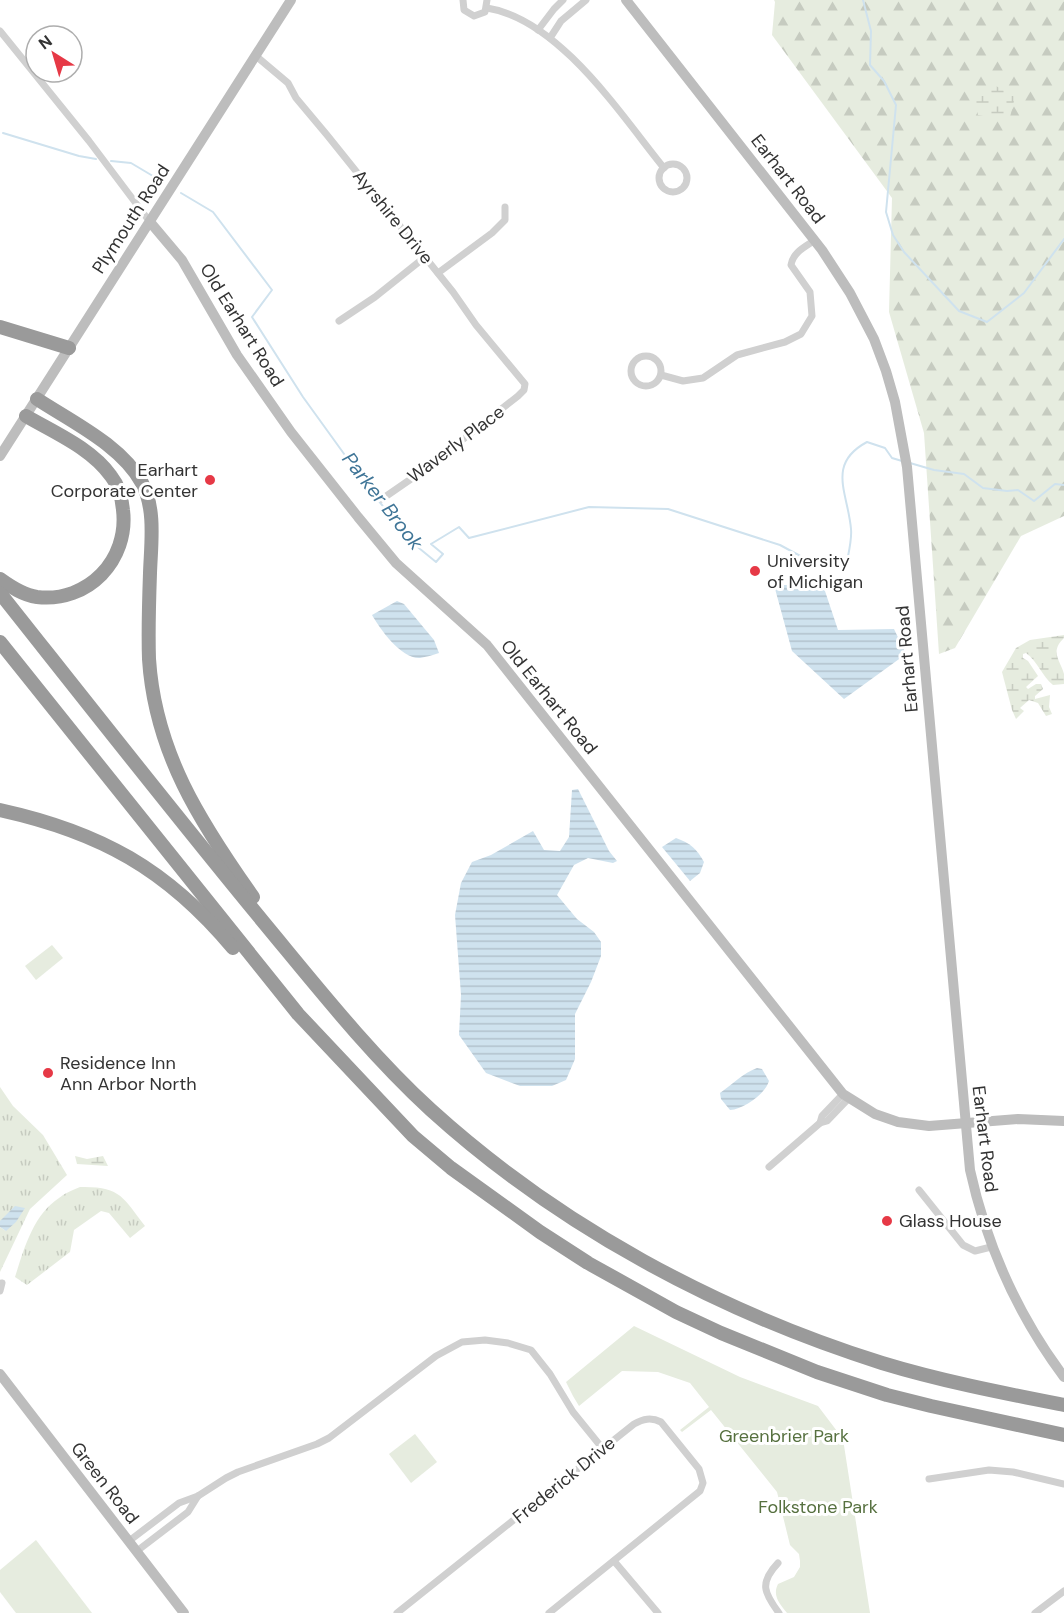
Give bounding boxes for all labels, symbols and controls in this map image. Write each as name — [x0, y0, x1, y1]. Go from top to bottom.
north arrow — [24, 24, 84, 84]
text: N — [34, 31, 56, 54]
street label: Earhart Road — [746, 129, 830, 229]
street label: Plymouth Road — [87, 160, 175, 278]
street label: Ayrshire Drive — [347, 165, 439, 269]
street label: Old Earhart Road — [194, 259, 290, 391]
street label: Waverly Place — [403, 400, 509, 488]
water label: Parker Brook — [337, 447, 430, 556]
place label: Earhart Corporate Center — [51, 458, 198, 503]
marker: Earhart Corporate Center — [203, 473, 217, 487]
place label: University of Michigan — [767, 549, 863, 594]
marker: University of Michigan — [748, 564, 762, 578]
street label: Earhart Road — [890, 605, 924, 713]
street label: Old Earhart Road — [495, 635, 603, 759]
place label: Residence Inn Ann Arbor North — [60, 1051, 197, 1096]
marker: Residence Inn Ann Arbor North — [41, 1066, 55, 1080]
street label: Earhart Road — [967, 1084, 1003, 1194]
place label: Glass House — [899, 1209, 1002, 1233]
marker: Glass House — [880, 1214, 894, 1228]
park label: Greenbrier Park — [719, 1424, 849, 1448]
street label: Frederick Drive — [508, 1431, 620, 1529]
street label: Green Road — [66, 1437, 144, 1529]
park label: Folkstone Park — [758, 1495, 878, 1519]

